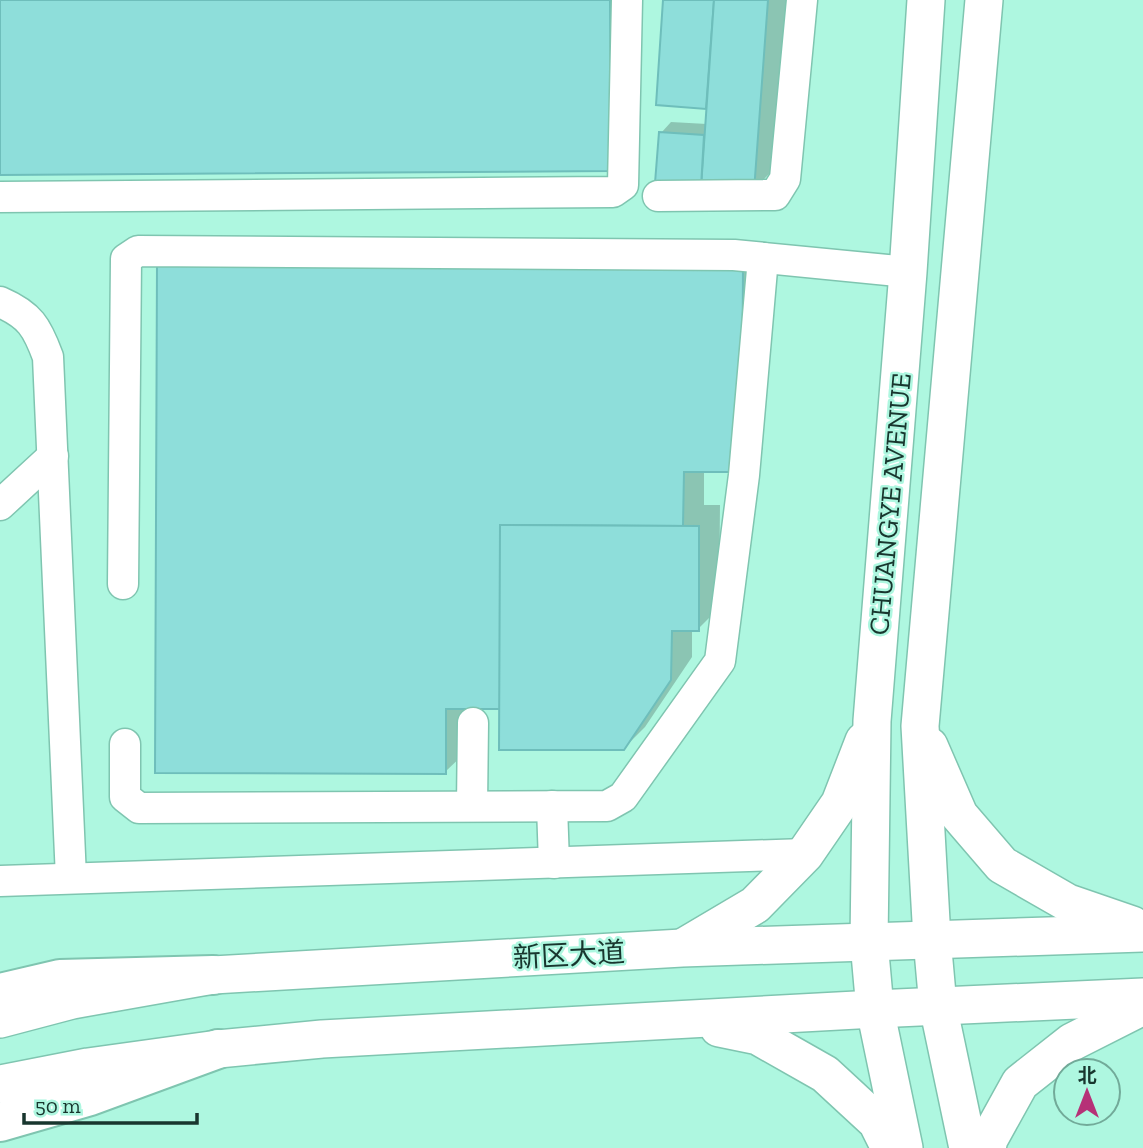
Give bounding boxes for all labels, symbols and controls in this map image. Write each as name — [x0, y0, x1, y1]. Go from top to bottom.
street label: CHUANGYE AVENUE — [862, 372, 918, 636]
street label: 新区大道 — [512, 936, 626, 974]
north arrow — [1052, 1057, 1122, 1127]
text: 北 — [1077, 1064, 1097, 1087]
scale bar — [24, 1082, 198, 1126]
text: 50 m — [35, 1093, 81, 1118]

